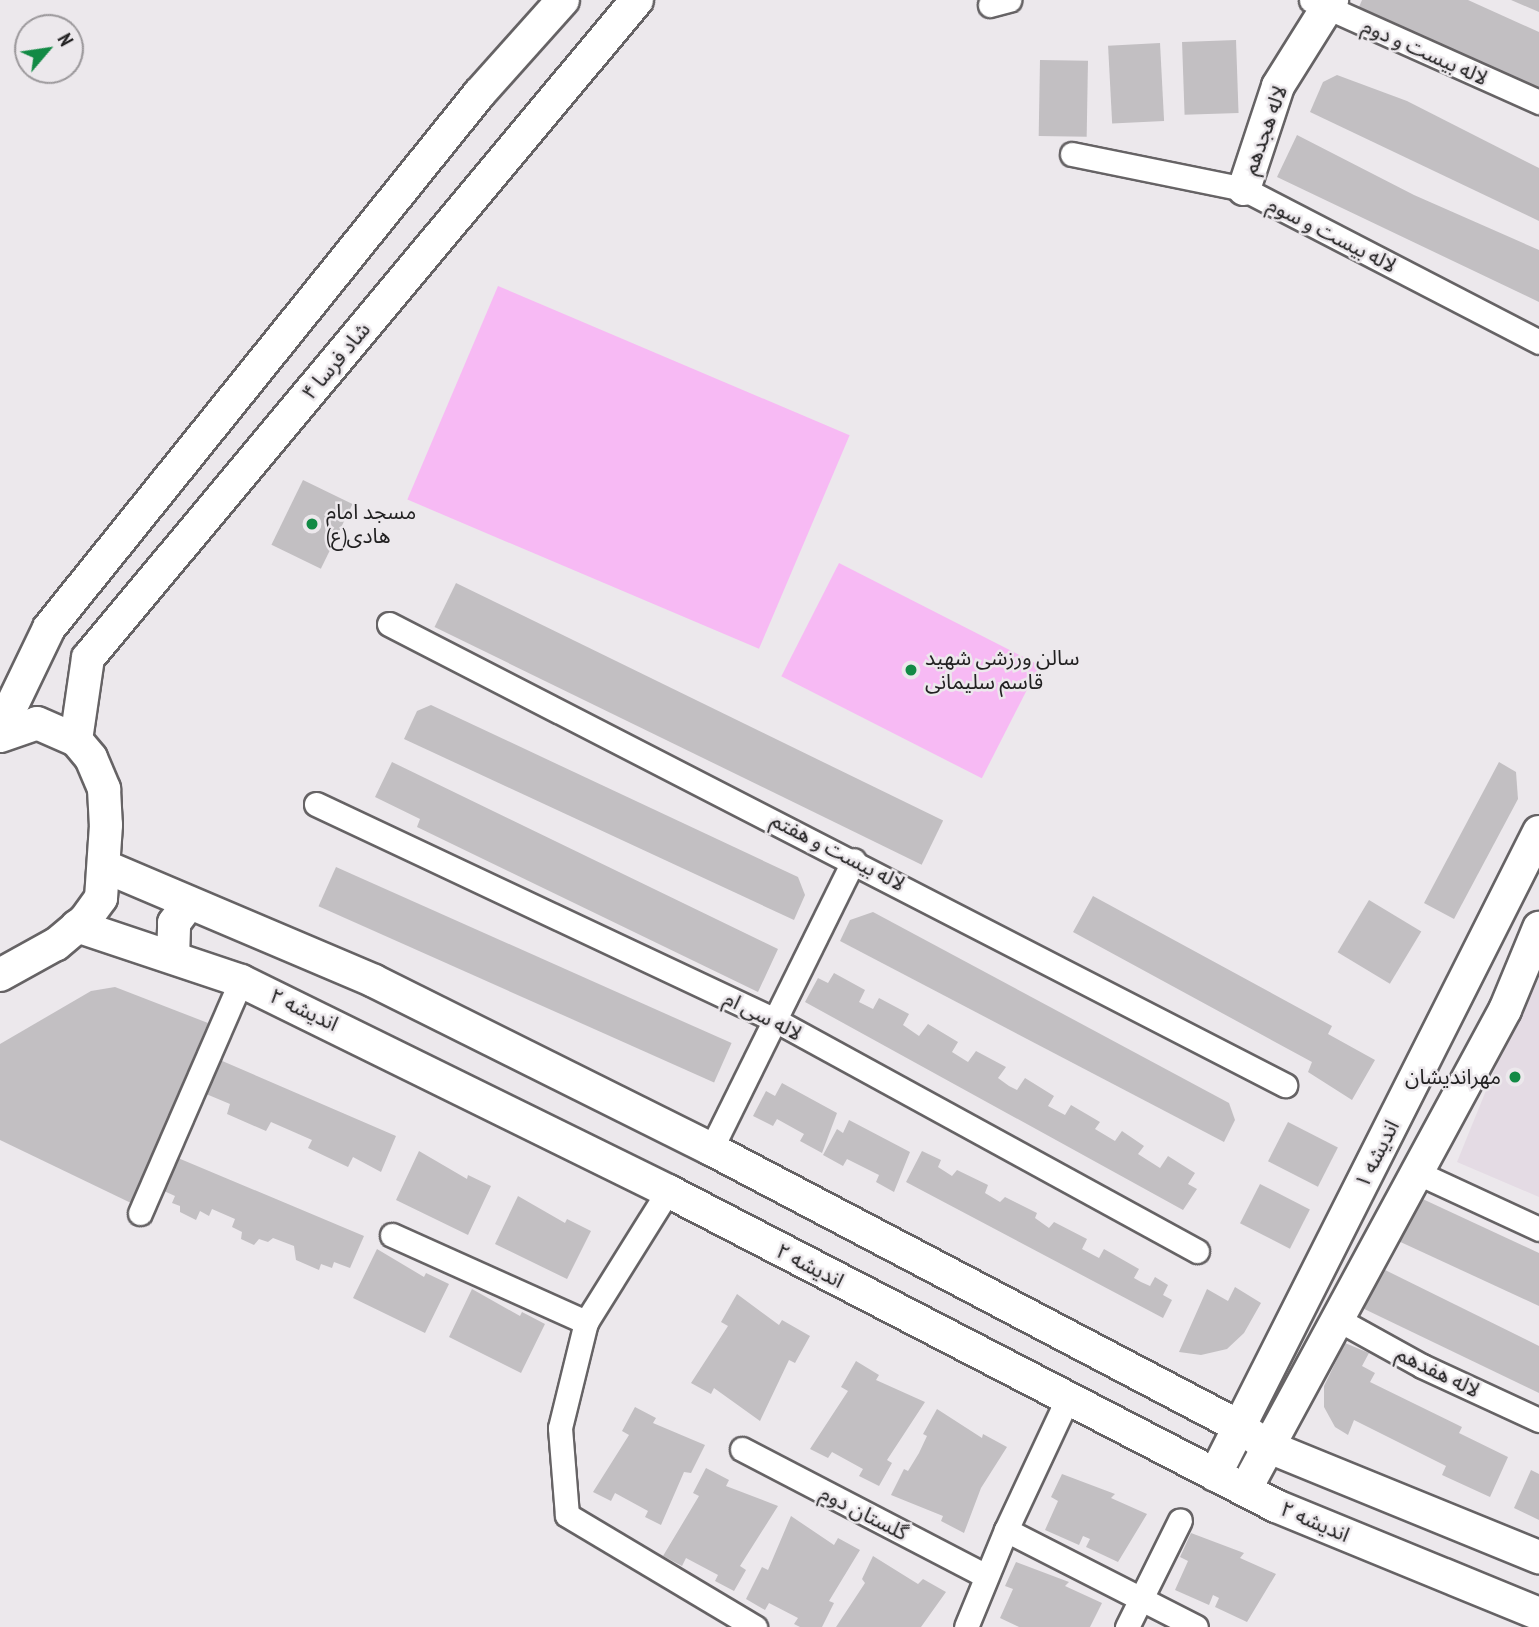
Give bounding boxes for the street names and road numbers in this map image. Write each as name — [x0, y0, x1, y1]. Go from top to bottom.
street label: لاله بیست و دوم — [1358, 13, 1492, 91]
street label: لاله هجدهم — [1237, 82, 1293, 178]
street label: لاله بیست و سوم — [1263, 192, 1401, 278]
street label: شاد فرسا ۴ — [296, 317, 376, 405]
street label: لاله بیست و هفتم — [767, 807, 909, 897]
street label: اندیشه ۲ — [266, 983, 342, 1037]
street label: لاله سی ام — [720, 986, 806, 1046]
street label: اندیشه ۱ — [1349, 1116, 1405, 1192]
street label: اندیشه ۲ — [772, 1238, 848, 1294]
street label: لاله هفدهم — [1392, 1341, 1484, 1403]
street label: گلستان دوم — [816, 1480, 912, 1546]
street label: اندیشه ۲ — [1277, 1496, 1353, 1548]

